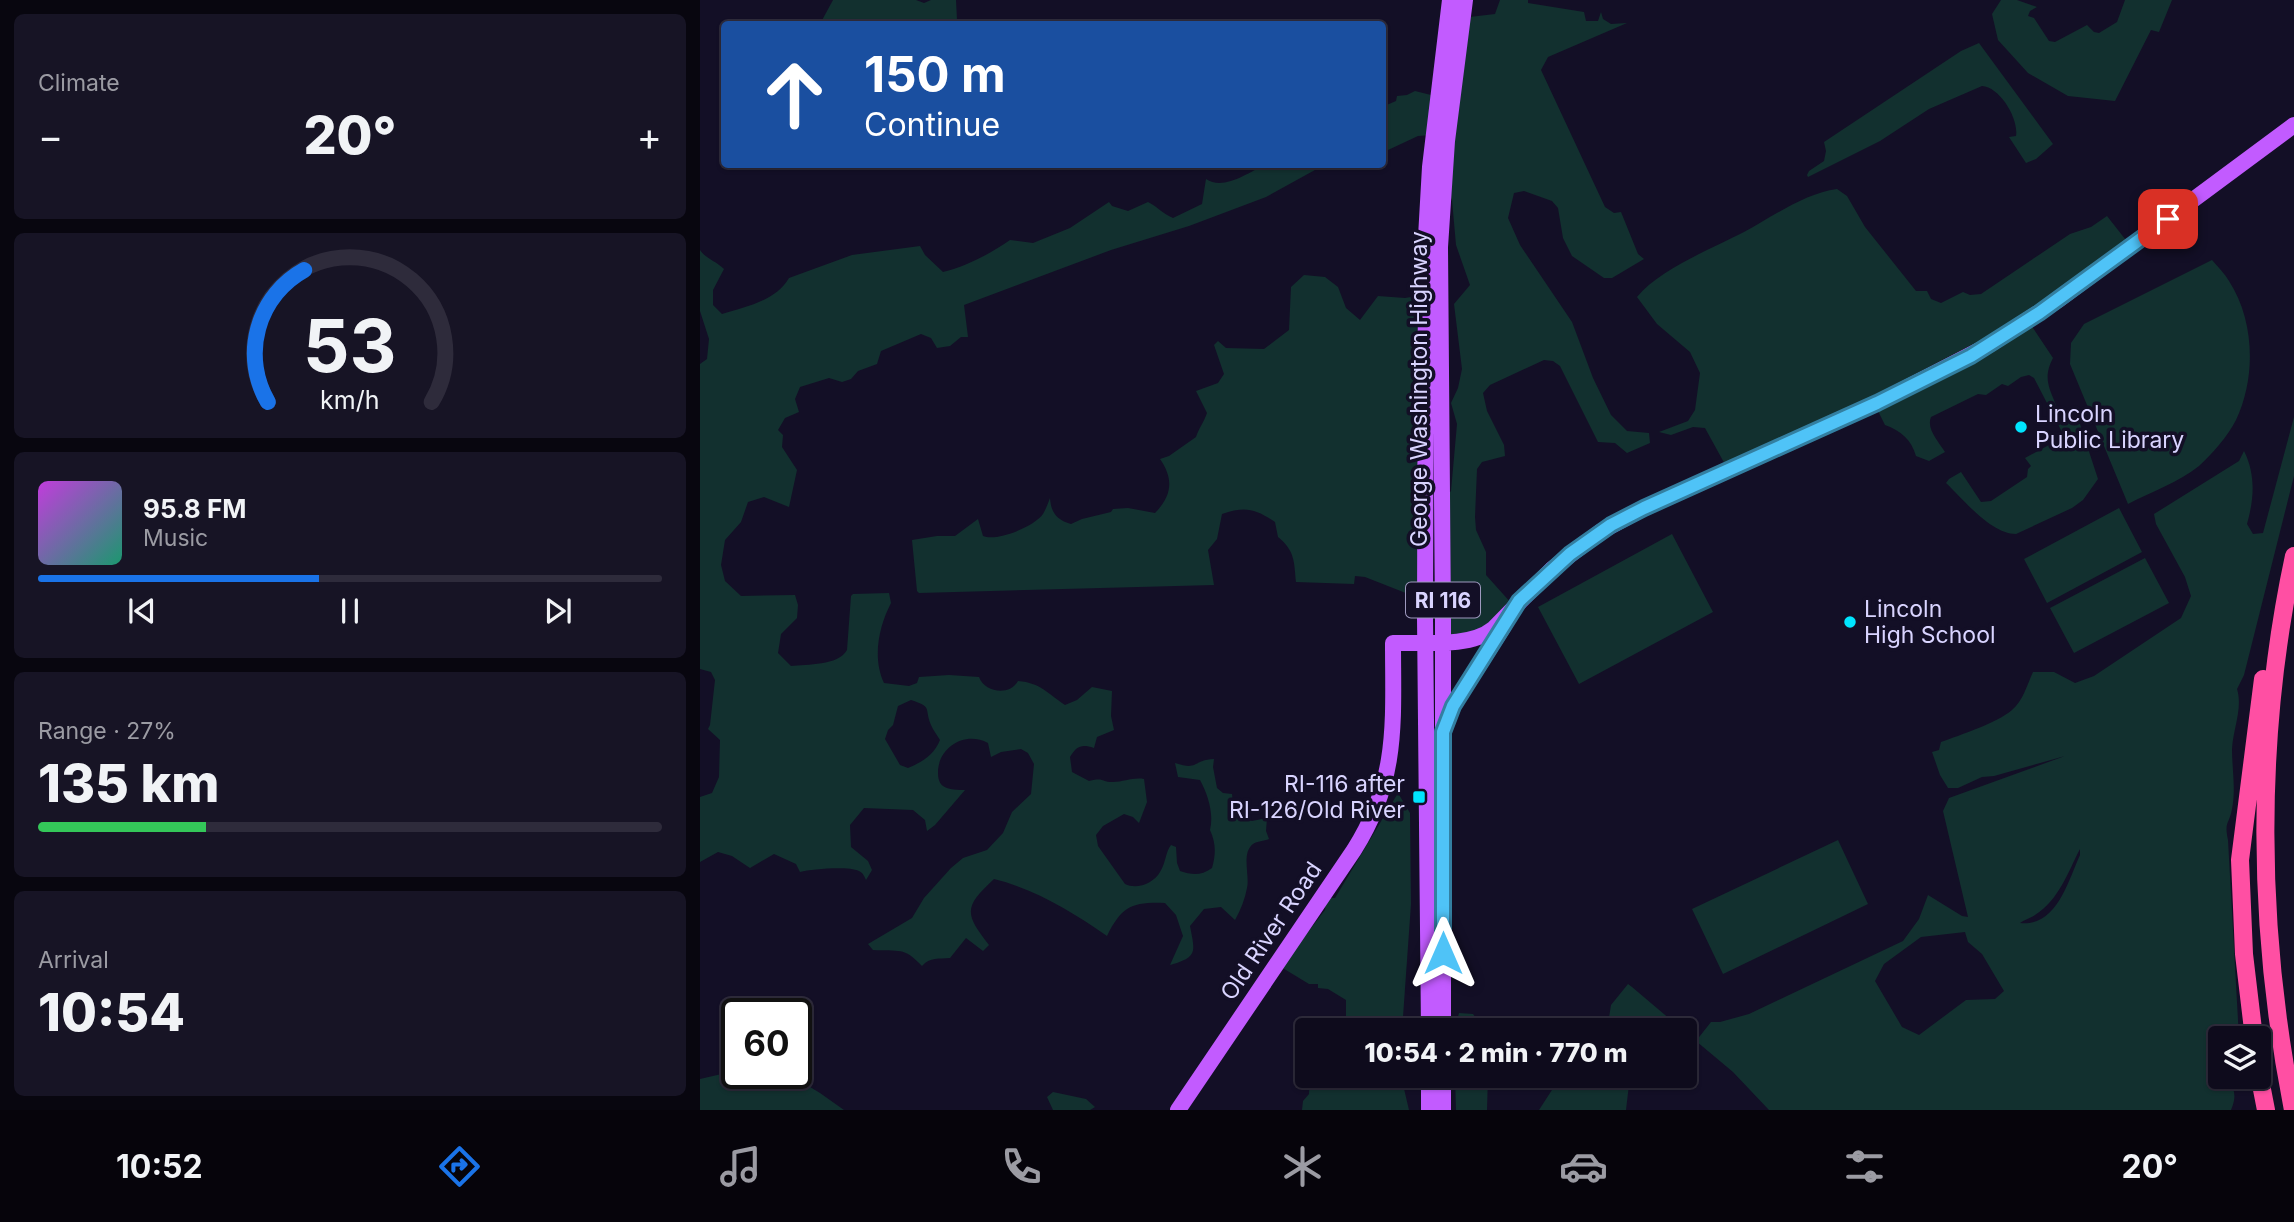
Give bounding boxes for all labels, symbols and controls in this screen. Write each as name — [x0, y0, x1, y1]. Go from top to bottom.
text: 150 m — [864, 45, 1006, 104]
icon: ahead — [749, 49, 840, 140]
text: Climate — [38, 69, 120, 97]
text: 20° — [303, 104, 397, 167]
text: Continue — [864, 105, 1000, 144]
text: − — [38, 113, 63, 159]
text: + — [637, 113, 662, 159]
pin — [2138, 189, 2198, 249]
icon: arrive — [2149, 200, 2187, 238]
street label: George Washington Highway — [1405, 231, 1433, 547]
text: 53 — [303, 301, 397, 390]
text: km/h — [320, 385, 380, 415]
place label: Lincoln Public Library — [2035, 400, 2184, 454]
marker: Lincoln Public Library — [2013, 419, 2029, 435]
text: 95.8 FM — [143, 493, 246, 524]
text: Music — [143, 524, 208, 552]
road number: RI 116 — [1406, 582, 1480, 618]
icon: previous — [123, 592, 161, 630]
icon: pause — [331, 592, 369, 630]
icon: next — [539, 592, 577, 630]
place label: Lincoln High School — [1864, 595, 1996, 649]
marker: Lincoln High School — [1842, 614, 1858, 630]
text: Range · 27% — [38, 717, 176, 745]
text: 135 km — [38, 752, 219, 815]
place label: RI-116 after RI-126/Old River — [1229, 770, 1405, 824]
marker: RI-116 after RI-126/Old River — [1411, 789, 1427, 805]
street label: Old River Road — [1214, 857, 1328, 1005]
position arrow — [1406, 916, 1480, 990]
text: Arrival — [38, 946, 109, 974]
text: 10:54 — [38, 981, 185, 1044]
speed limit sign: 60 — [721, 998, 812, 1089]
map controls — [2208, 1026, 2271, 1089]
button: layers — [2208, 1026, 2271, 1089]
text: 10:54 · 2 min · 770 m — [1364, 1037, 1628, 1068]
icon: directions — [435, 1142, 484, 1191]
icon: music — [716, 1142, 765, 1191]
icon: phone — [997, 1142, 1046, 1191]
icon: climate — [1278, 1142, 1327, 1191]
icon: car — [1559, 1142, 1608, 1191]
icon: filters — [1840, 1142, 1889, 1191]
text: 10:52 — [116, 1147, 203, 1186]
text: 20° — [2121, 1147, 2178, 1186]

